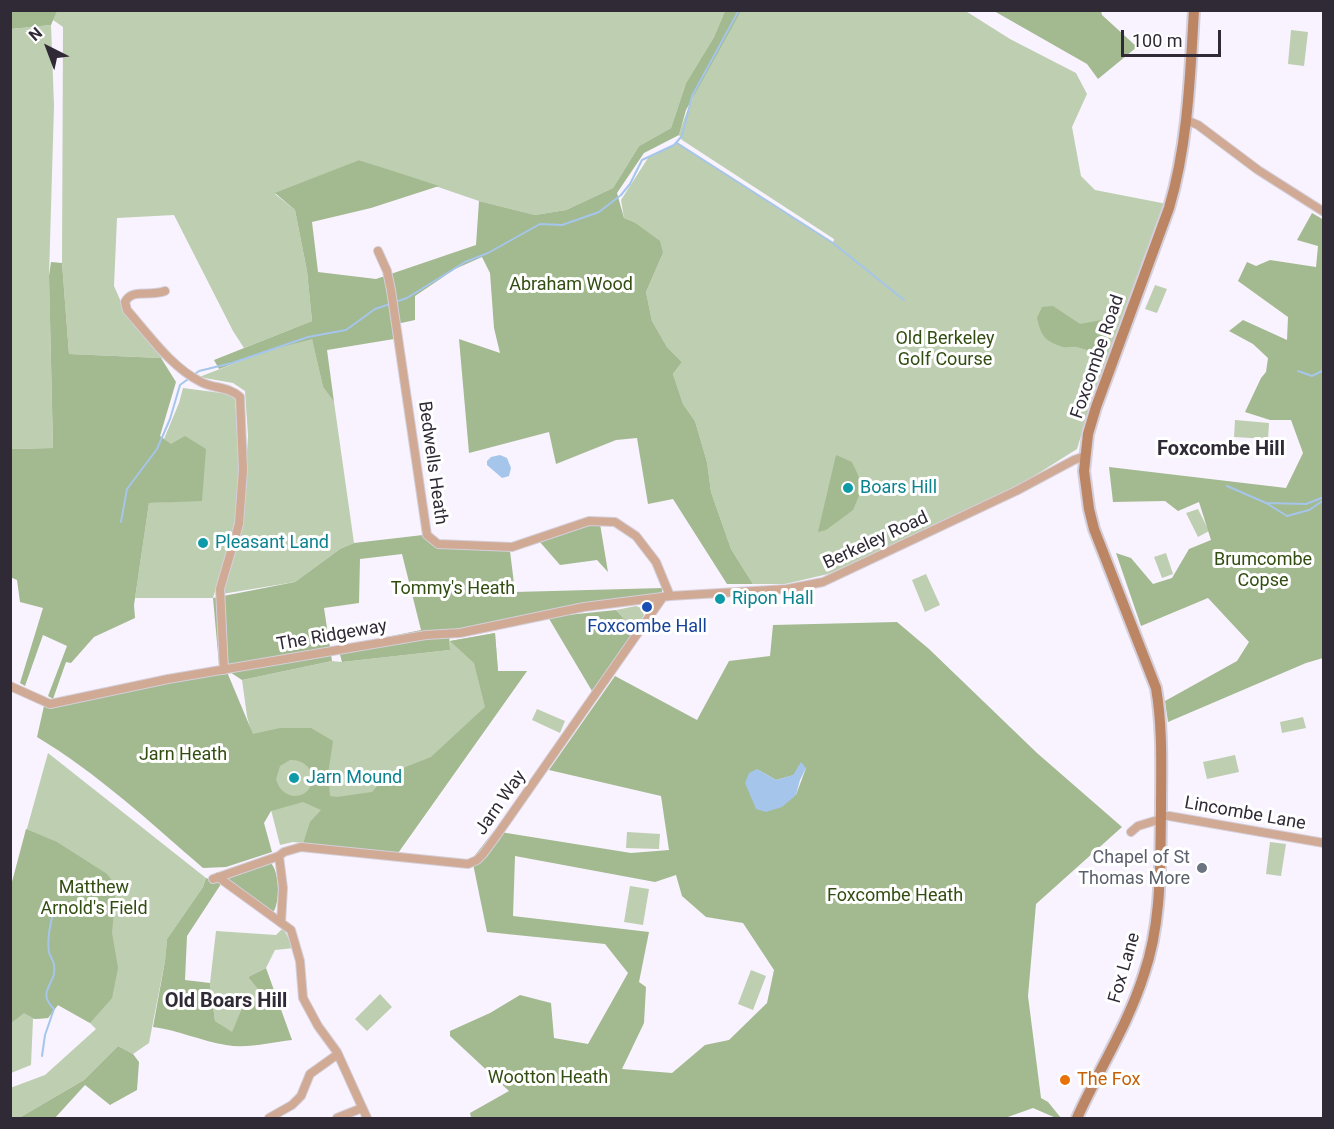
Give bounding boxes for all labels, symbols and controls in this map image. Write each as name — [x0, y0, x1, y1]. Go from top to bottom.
north arrow — [18, 18, 78, 78]
scale bar — [1124, 18, 1224, 56]
text: N — [25, 23, 46, 45]
text: 100 m — [1132, 30, 1183, 51]
park label: Abraham Wood — [509, 274, 633, 296]
street label: Foxcombe Road — [1067, 292, 1129, 422]
park label: Old Berkeley Golf Course — [895, 328, 995, 370]
street label: Bedwells Heath — [413, 400, 451, 526]
district label: Foxcombe Hill — [1157, 438, 1285, 462]
place label: Boars Hill — [860, 477, 937, 499]
marker: Boars Hill — [841, 481, 855, 495]
street label: Berkeley Road — [820, 507, 932, 575]
place label: Pleasant Land — [215, 532, 329, 554]
marker: Pleasant Land — [196, 536, 210, 550]
park label: Brumcombe Copse — [1214, 549, 1312, 592]
park label: Tommy's Heath — [391, 578, 515, 600]
place label: Ripon Hall — [732, 588, 814, 610]
marker: Ripon Hall — [713, 592, 727, 606]
marker: Foxcombe Hall — [640, 600, 654, 614]
street label: The Ridgeway — [275, 616, 389, 656]
place label: Foxcombe Hall — [587, 616, 707, 638]
park label: Jarn Heath — [139, 744, 227, 766]
street label: Jarn Way — [471, 766, 531, 840]
place label: Jarn Mound — [306, 767, 402, 789]
marker: Jarn Mound — [287, 771, 301, 785]
street label: Lincombe Lane — [1183, 793, 1307, 835]
place label: Chapel of St Thomas More — [1078, 847, 1190, 890]
marker: Chapel of St Thomas More — [1195, 861, 1209, 875]
park label: Matthew Arnold's Field — [40, 877, 148, 920]
park label: Foxcombe Heath — [827, 885, 963, 907]
street label: Fox Lane — [1105, 930, 1145, 1006]
district label: Old Boars Hill — [165, 990, 287, 1014]
park label: Wootton Heath — [488, 1067, 608, 1089]
place label: The Fox — [1077, 1069, 1140, 1091]
marker: The Fox — [1058, 1073, 1072, 1087]

